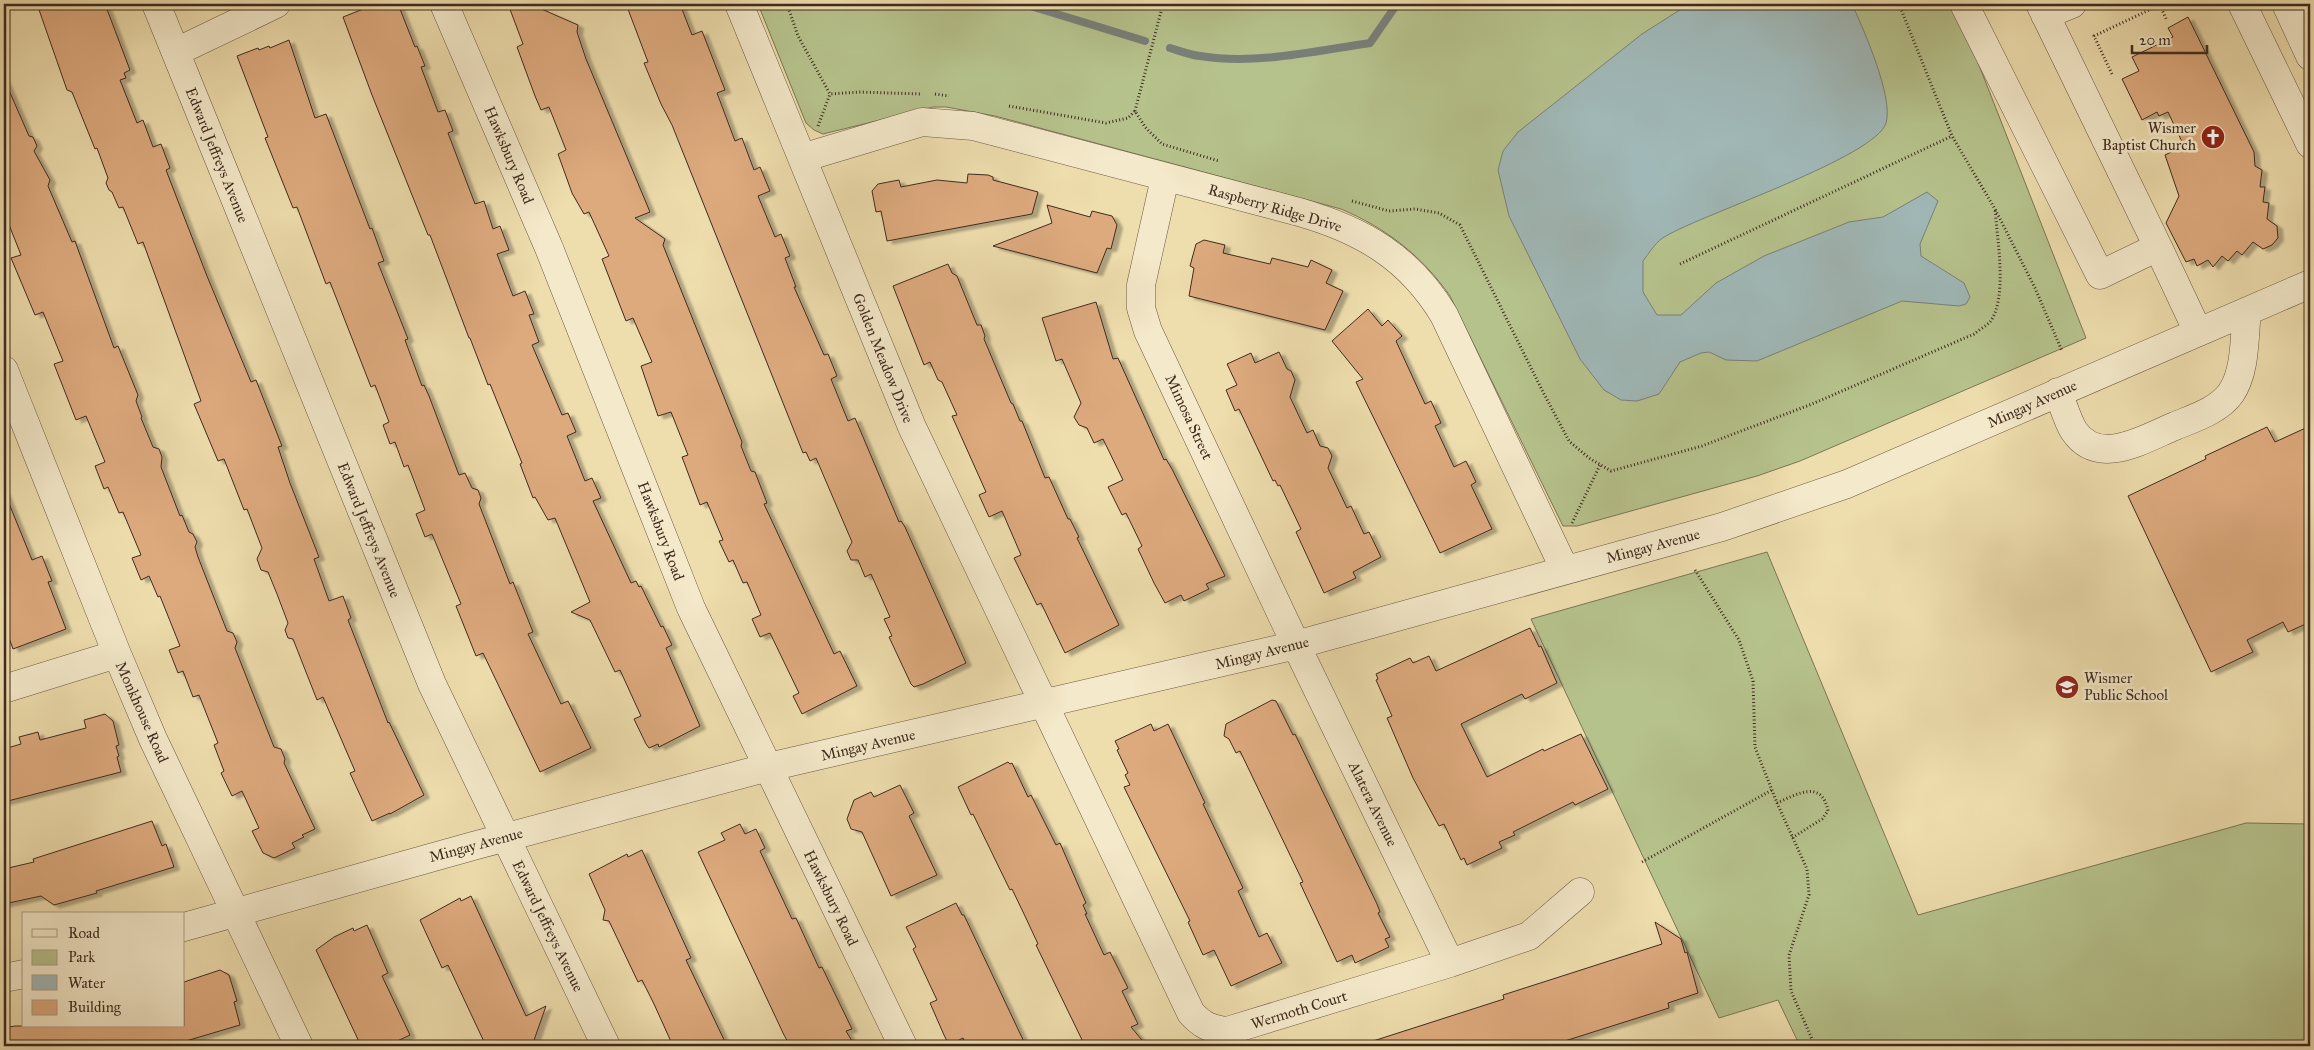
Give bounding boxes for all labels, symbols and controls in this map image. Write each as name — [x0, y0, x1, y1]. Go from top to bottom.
scale bar — [2132, 22, 2206, 54]
text: 20 m — [2139, 31, 2171, 49]
street label: Edward Jeffreys Avenue — [181, 85, 252, 226]
street label: Hawksbury Road — [480, 103, 538, 207]
place label: Wismer Baptist Church — [2102, 119, 2197, 154]
church icon: Wismer Baptist Church — [2200, 124, 2226, 150]
street label: Raspberry Ridge Drive — [1206, 180, 1344, 236]
street label: Golden Meadow Drive — [849, 290, 917, 426]
street label: Mimosa Street — [1161, 371, 1217, 463]
street label: Mingay Avenue — [1984, 376, 2080, 432]
street label: Edward Jeffreys Avenue — [333, 460, 404, 601]
street label: Hawksbury Road — [634, 479, 688, 583]
street label: Mingay Avenue — [1604, 525, 1702, 567]
street label: Mingay Avenue — [1213, 633, 1311, 673]
street label: Monkhouse Road — [112, 659, 173, 766]
place label: Wismer Public School — [2084, 669, 2169, 704]
school or university icon: Wismer Public School — [2054, 674, 2080, 700]
street label: Mingay Avenue — [819, 725, 917, 765]
street label: Alatera Avenue — [1344, 758, 1401, 849]
street label: Mingay Avenue — [427, 824, 525, 866]
street label: Hawksbury Road — [800, 847, 862, 949]
street label: Edward Jeffreys Avenue — [507, 857, 588, 995]
legend — [22, 912, 185, 1028]
text: Road — [68, 924, 100, 942]
text: Park — [68, 948, 95, 966]
text: Water — [68, 974, 105, 992]
street label: Wermoth Court — [1249, 987, 1350, 1033]
text: Building — [68, 998, 122, 1016]

